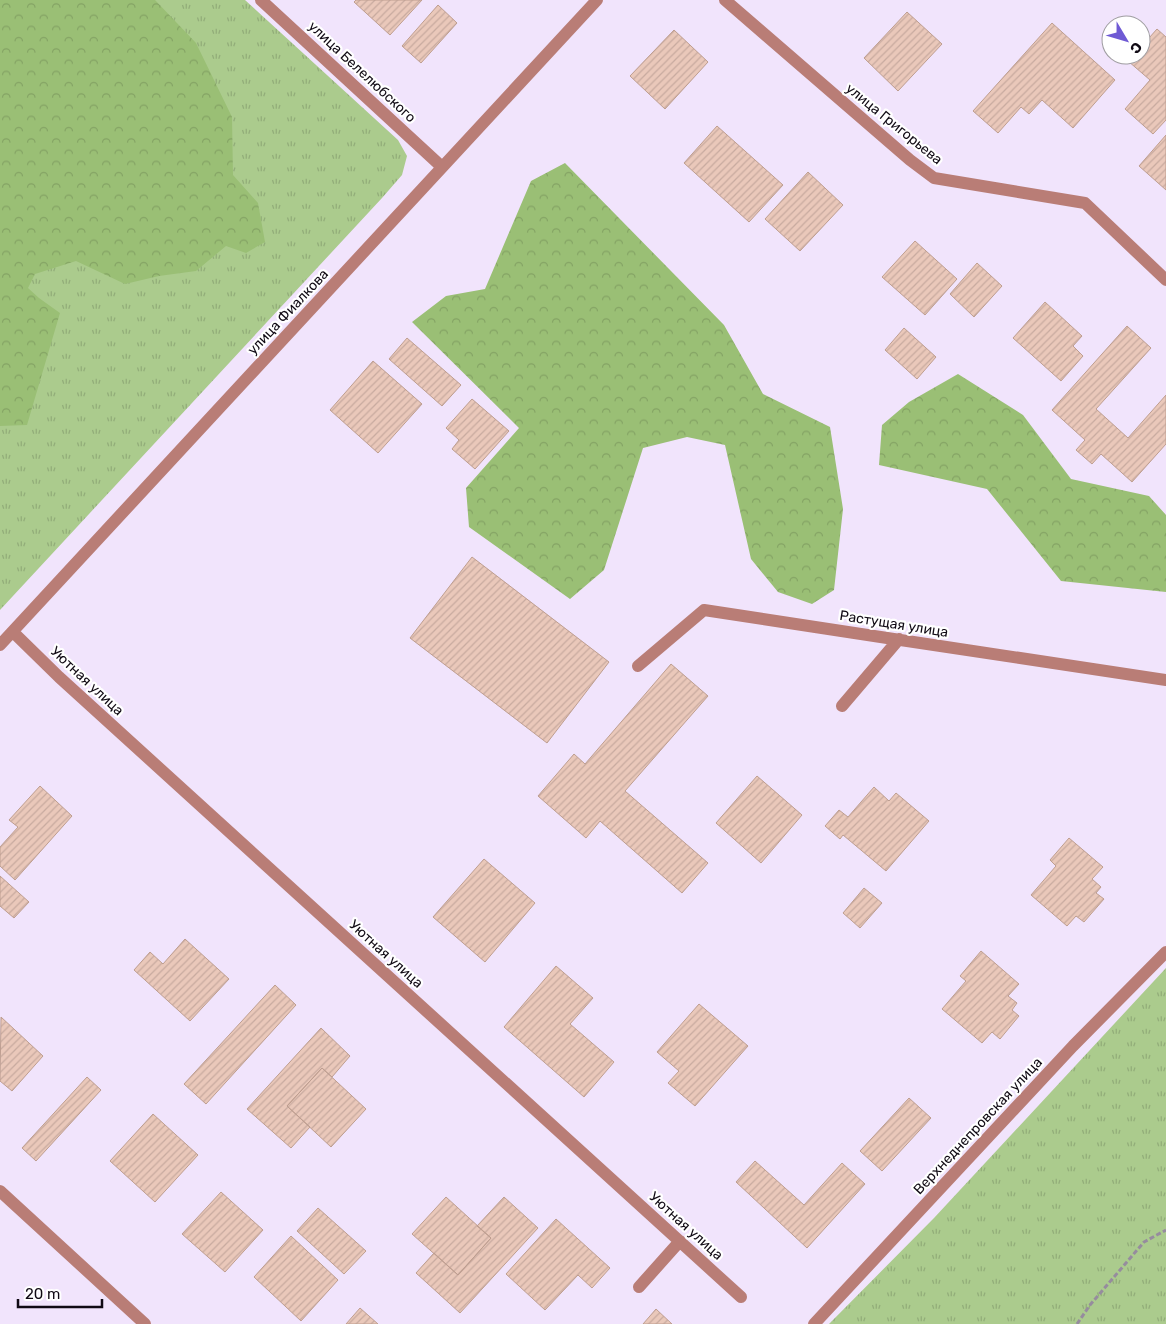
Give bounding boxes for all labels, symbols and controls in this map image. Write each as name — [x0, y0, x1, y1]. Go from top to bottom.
north arrow — [1101, 15, 1151, 65]
street label: улица Белелюбского — [305, 18, 419, 126]
text: С — [1126, 39, 1146, 57]
street label: улица Григорьева — [842, 80, 946, 168]
street label: улица Фиалкова — [244, 266, 332, 358]
street label: Растущая улица — [838, 607, 950, 641]
street label: Уютная улица — [47, 643, 127, 719]
street label: Уютная улица — [346, 916, 426, 992]
street label: Верхнеднепровская улица — [910, 1054, 1046, 1198]
street label: Уютная улица — [646, 1188, 726, 1264]
scale bar — [18, 1276, 101, 1308]
text: 20 m — [25, 1285, 60, 1303]

